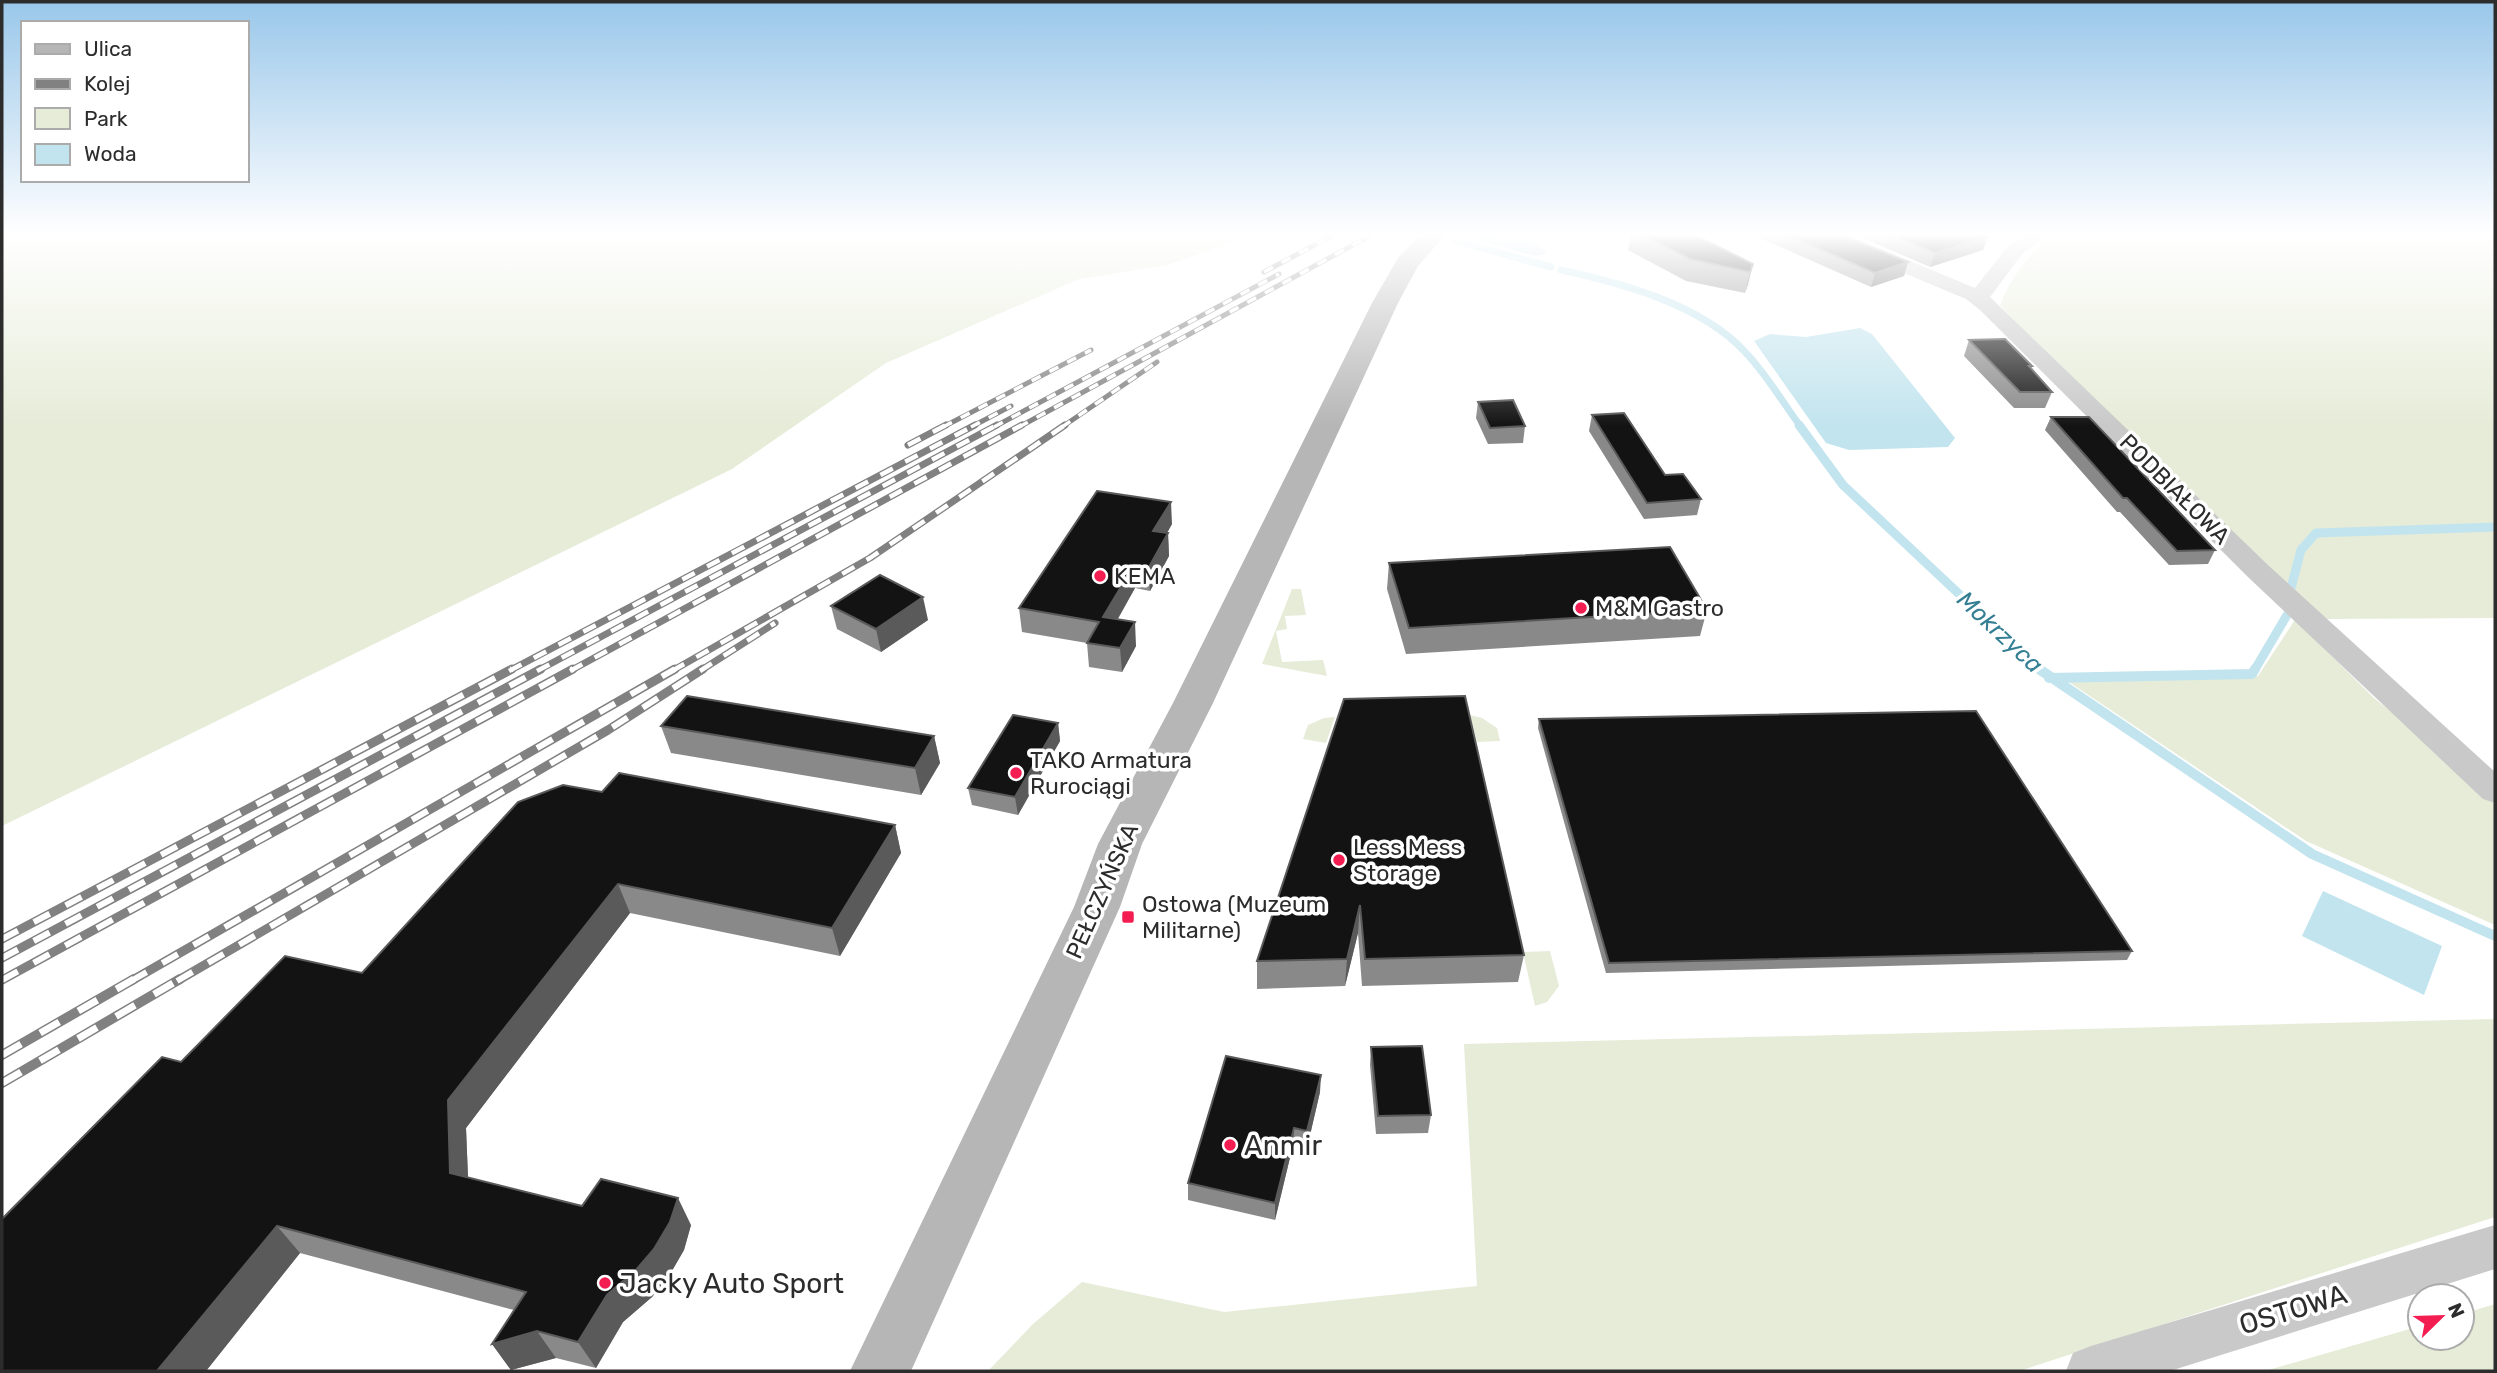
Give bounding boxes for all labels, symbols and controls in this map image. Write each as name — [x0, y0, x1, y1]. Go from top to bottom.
legend — [21, 21, 248, 182]
text: Ulica — [84, 36, 132, 61]
text: Kolej — [84, 71, 130, 96]
text: Park — [84, 106, 128, 131]
text: Woda — [84, 141, 137, 166]
street label: PODBIAŁOWA — [2114, 428, 2236, 550]
place label: KEMA — [1114, 562, 1175, 590]
marker: KEMA — [1092, 568, 1108, 584]
water label: Mokrzyca — [1951, 585, 2049, 679]
place label: M&M Gastro — [1595, 594, 1724, 622]
marker: M&M Gastro — [1573, 600, 1589, 616]
place label: TAKO Armatura Rurociągi — [1030, 746, 1192, 800]
marker: TAKO Armatura Rurociągi — [1008, 765, 1024, 781]
street label: PEŁCZYŃSKA — [1060, 819, 1144, 963]
place label: Less Mess Storage — [1353, 833, 1462, 887]
marker: Less Mess Storage — [1331, 852, 1347, 868]
place label: Ostowa (Muzeum Militarne) — [1142, 890, 1326, 944]
marker: Ostowa (Muzeum Militarne) — [1120, 909, 1136, 925]
place label: Anmir — [1244, 1129, 1322, 1162]
marker: Anmir — [1222, 1137, 1238, 1153]
place label: Jacky Auto Sport — [619, 1267, 844, 1300]
marker: Jacky Auto Sport — [597, 1275, 613, 1291]
street label: OSTOWA — [2235, 1277, 2351, 1341]
north arrow — [2406, 1282, 2476, 1352]
text: N — [2443, 1300, 2469, 1321]

